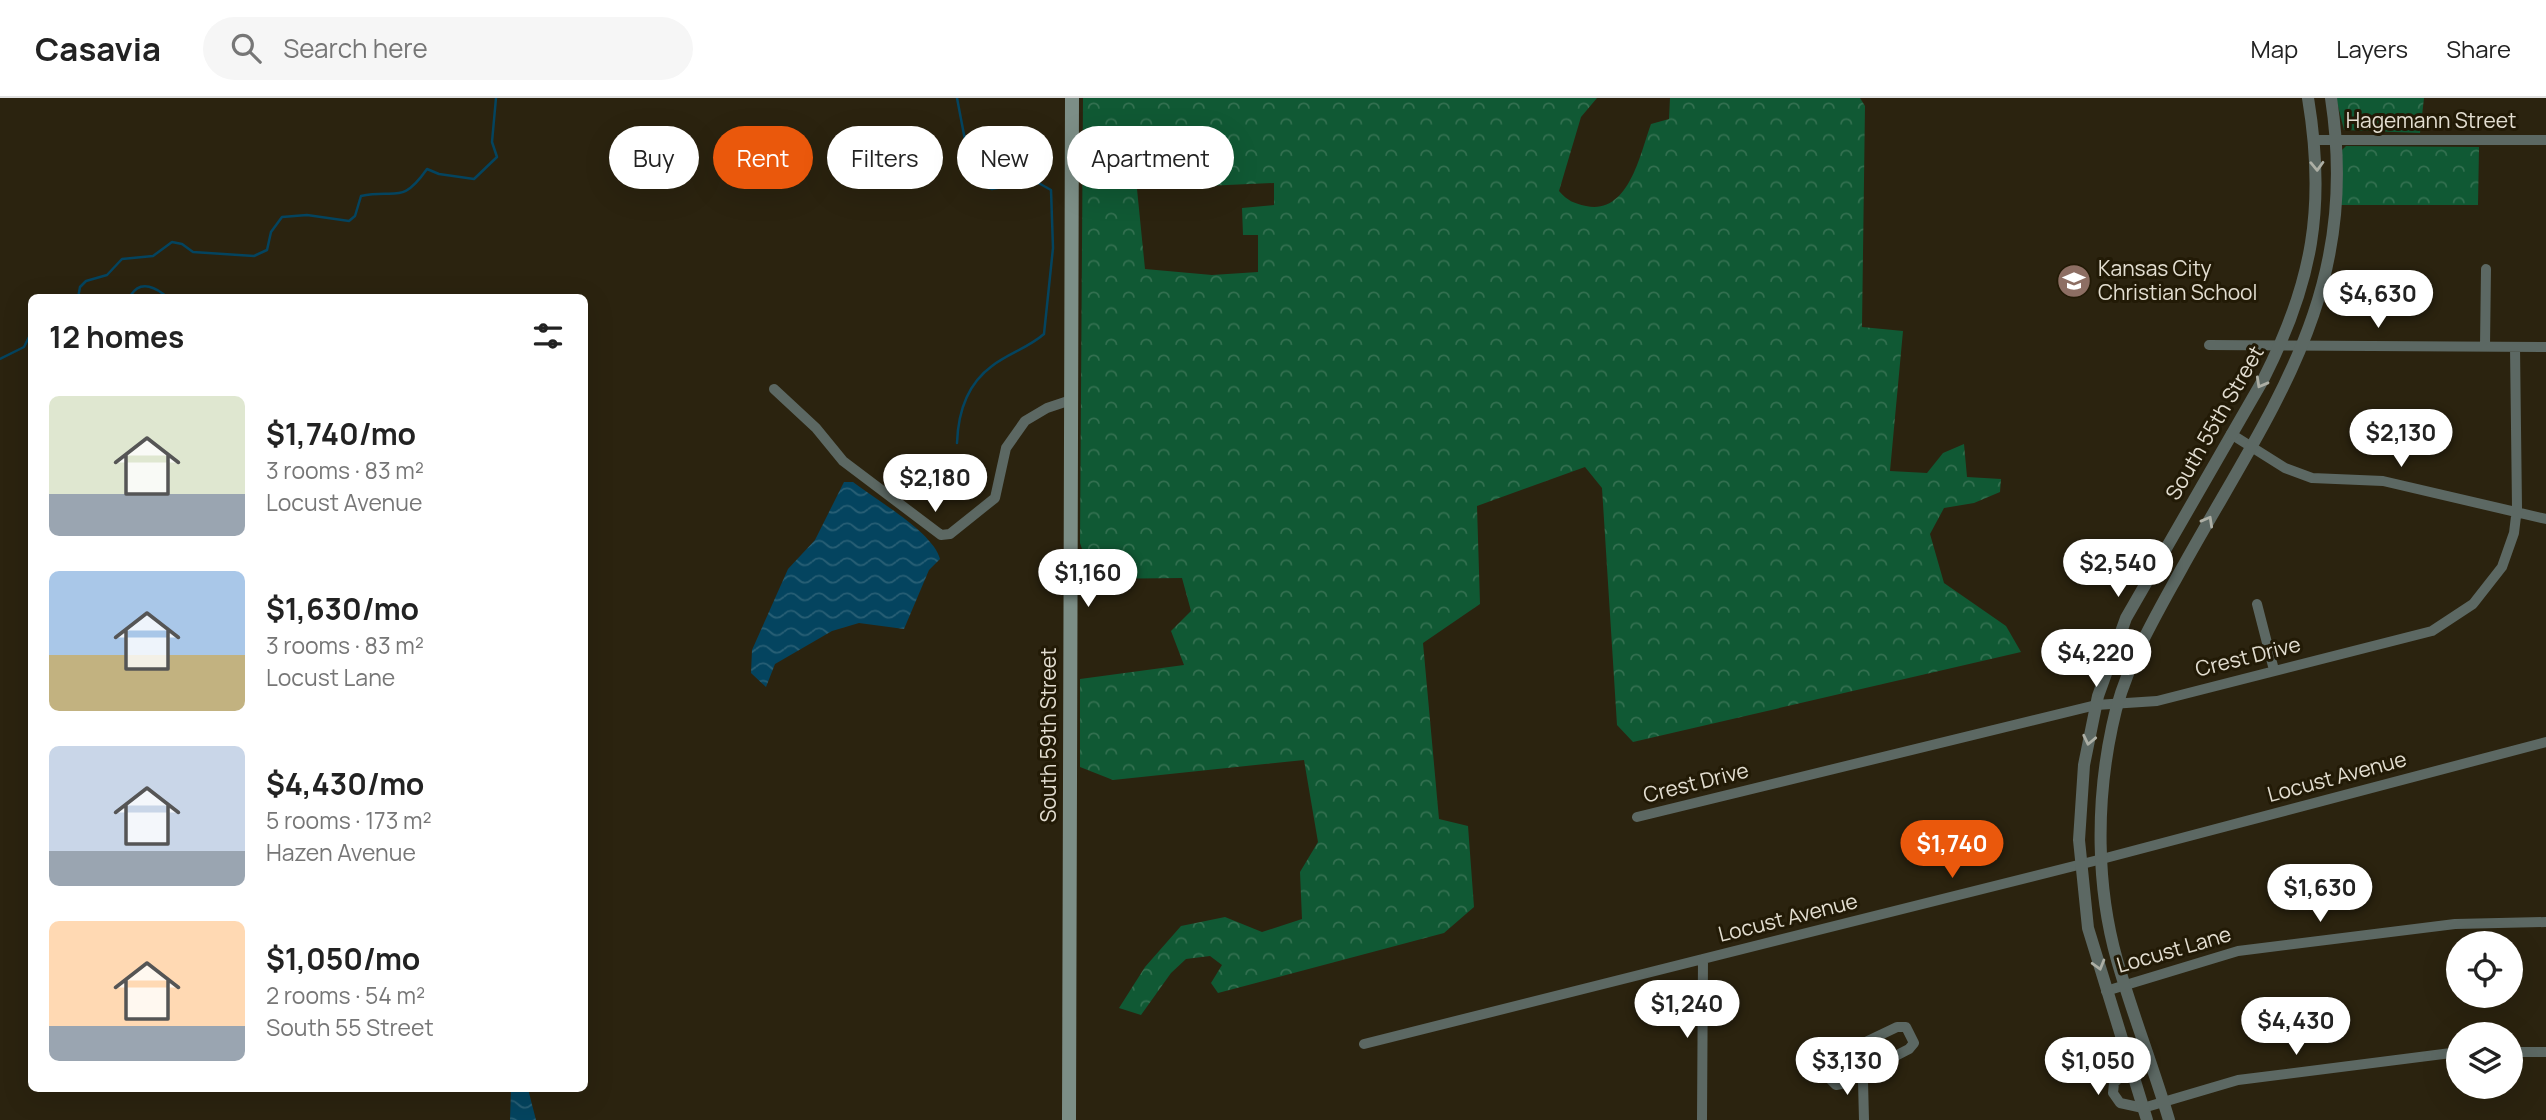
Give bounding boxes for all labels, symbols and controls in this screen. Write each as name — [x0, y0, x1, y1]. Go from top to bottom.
search box — [203, 17, 693, 80]
text: Casavia — [35, 26, 161, 71]
icon: search — [227, 29, 265, 67]
text: Search here — [283, 30, 428, 66]
text: Map — [2251, 32, 2298, 65]
text: Layers — [2336, 32, 2408, 65]
text: Share — [2446, 32, 2511, 65]
street label: Hagemann Street — [2346, 106, 2516, 134]
chip: Buy — [609, 126, 699, 189]
chip: Rent — [713, 126, 813, 189]
chip: Filters — [827, 126, 943, 189]
chip: New — [957, 126, 1053, 189]
chip: Apartment — [1067, 126, 1234, 189]
one-way arrow — [2309, 160, 2324, 171]
place label: Kansas City Christian School — [2098, 254, 2257, 306]
school or university icon: Kansas City Christian School — [2055, 262, 2093, 300]
pin: $4,630 — [2321, 271, 2435, 330]
text: $4,630 — [2339, 277, 2417, 309]
text: 12 homes — [49, 316, 184, 357]
icon: filters — [529, 317, 567, 355]
street label: South 55th Street — [2159, 340, 2270, 505]
one-way arrow — [2256, 376, 2269, 388]
pin: $2,130 — [2344, 410, 2458, 469]
text: $1,740/mo — [266, 413, 416, 454]
text: $2,130 — [2366, 416, 2436, 448]
icon: home — [105, 424, 189, 508]
text: 3 rooms · 83 m² — [266, 454, 424, 486]
pin: $2,180 — [878, 454, 992, 514]
text: $2,180 — [899, 461, 971, 493]
text: Locust Avenue — [266, 486, 422, 518]
one-way arrow — [2200, 516, 2214, 528]
pin: $2,540 — [2061, 540, 2175, 599]
text: $2,540 — [2079, 546, 2157, 578]
pin: $1,160 — [1031, 550, 1145, 609]
text: $1,160 — [1054, 556, 1122, 588]
text: $1,630/mo — [266, 588, 419, 629]
icon: home — [105, 599, 189, 683]
text: 3 rooms · 83 m² — [266, 629, 424, 661]
street label: Crest Drive — [2192, 629, 2303, 683]
pin: $4,220 — [2039, 630, 2153, 689]
text: $4,220 — [2057, 636, 2135, 668]
street label: South 59th Street — [1034, 648, 1062, 822]
text: Locust Lane — [266, 661, 395, 693]
one-way arrow — [2083, 734, 2098, 746]
street label: Locust Avenue — [2264, 744, 2409, 808]
street label: Crest Drive — [1640, 755, 1751, 809]
text: $4,430/mo — [266, 763, 424, 804]
icon: home — [105, 774, 189, 858]
text: 5 rooms · 173 m² — [266, 804, 432, 836]
pin: $1,740 — [1895, 820, 2009, 880]
text: $1,740 — [1916, 827, 1988, 859]
text: Hazen Avenue — [266, 836, 416, 868]
pin: $1,630 — [2263, 864, 2377, 924]
text: $1,630 — [2283, 871, 2357, 903]
street label: Locust Avenue — [1715, 886, 1860, 948]
street label: Locust Lane — [2113, 919, 2234, 979]
map controls — [2446, 931, 2523, 1099]
button: locate — [2446, 931, 2523, 1008]
text: $1,050/mo — [266, 938, 420, 979]
icon: home — [105, 949, 189, 1033]
one-way arrow — [2090, 959, 2105, 971]
text: 2 rooms · 54 m² — [266, 979, 425, 1011]
pin: $1,240 — [1630, 981, 1744, 1040]
text: $1,240 — [1651, 987, 1723, 1019]
pin: $4,430 — [2239, 998, 2353, 1057]
text: $4,430 — [2257, 1004, 2335, 1036]
text: South 55 Street — [266, 1011, 434, 1043]
button: layers — [2446, 1022, 2523, 1099]
pin: $3,130 — [1790, 1038, 1904, 1097]
pin: $1,050 — [2041, 1038, 2155, 1097]
text: $3,130 — [1812, 1044, 1882, 1076]
text: $1,050 — [2061, 1044, 2135, 1076]

